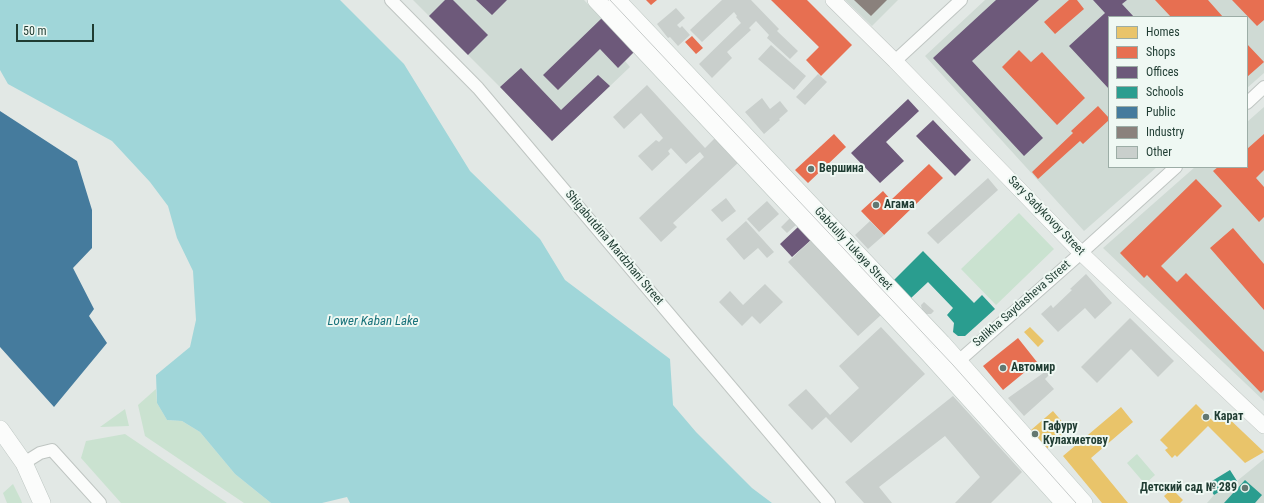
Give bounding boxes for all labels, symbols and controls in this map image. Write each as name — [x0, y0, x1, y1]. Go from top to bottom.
scale bar — [18, 16, 96, 42]
legend — [1108, 16, 1248, 168]
text: 50 m — [23, 24, 47, 38]
text: Homes — [1146, 25, 1180, 39]
text: Shops — [1146, 45, 1175, 59]
text: Offices — [1146, 65, 1179, 79]
text: Schools — [1146, 85, 1184, 99]
text: Public — [1146, 105, 1175, 119]
text: Industry — [1146, 125, 1184, 139]
text: Other — [1146, 145, 1172, 159]
place label: Вершина — [819, 162, 864, 176]
marker: Вершина — [806, 164, 816, 174]
street label: Sary Sadykovoy Street — [1004, 173, 1088, 259]
street label: Shigabutdina Mardzhani Street — [562, 188, 666, 308]
place label: Агама — [884, 198, 915, 212]
marker: Агама — [871, 200, 881, 210]
street label: Gabdully Tukaya Street — [811, 205, 895, 293]
street label: Salikha Saydasheva Street — [970, 258, 1074, 350]
water label: Lower Kaban Lake — [328, 314, 418, 330]
place label: Автомир — [1011, 361, 1055, 375]
marker: Автомир — [998, 363, 1008, 373]
place label: Карат — [1214, 410, 1243, 424]
marker: Карат — [1201, 412, 1211, 422]
place label: Гафуру Кулахметову — [1043, 420, 1108, 448]
marker: Гафуру Кулахметову — [1030, 429, 1040, 439]
place label: Детский сад № 289 — [1140, 481, 1237, 495]
marker: Детский сад № 289 — [1240, 483, 1250, 493]

